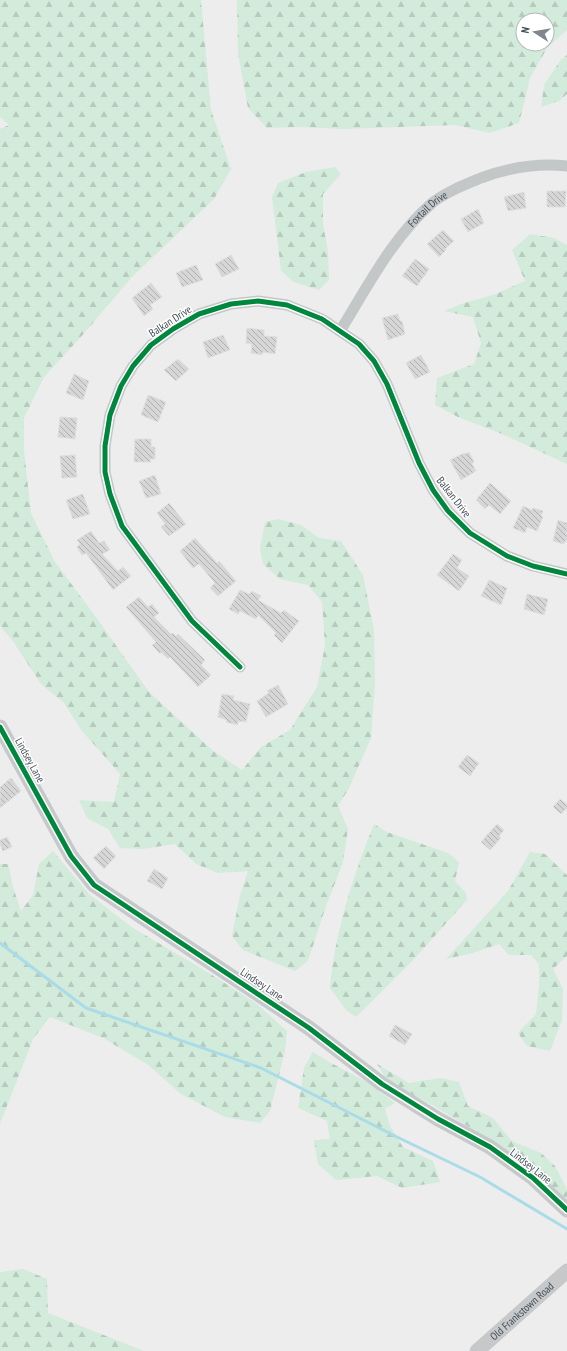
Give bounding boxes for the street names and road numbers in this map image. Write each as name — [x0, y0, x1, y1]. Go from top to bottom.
street label: Foxtail Drive — [405, 187, 450, 230]
street label: Balkan Drive — [146, 302, 194, 340]
street label: Balkan Drive — [434, 474, 475, 521]
street label: Lindsey Lane — [12, 735, 48, 785]
street label: Lindsey Lane — [238, 965, 287, 1004]
street label: Lindsey Lane — [507, 1145, 555, 1187]
street label: Old Frankstown Road — [487, 1279, 557, 1343]

